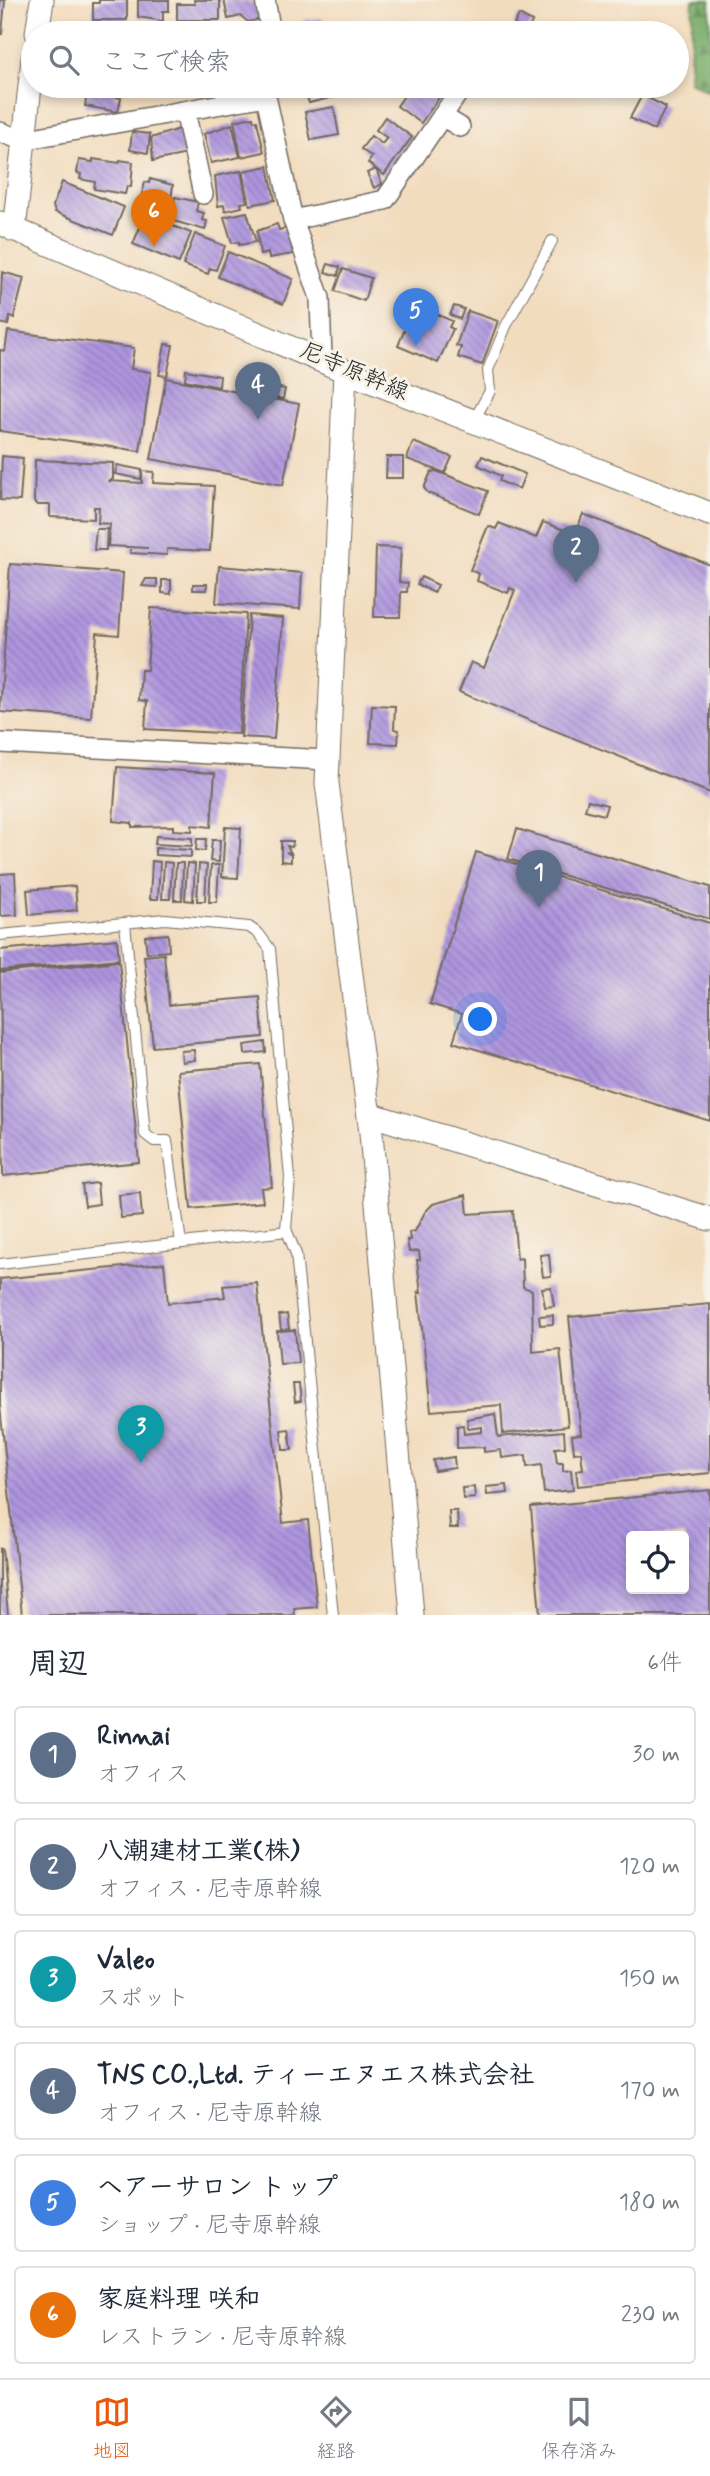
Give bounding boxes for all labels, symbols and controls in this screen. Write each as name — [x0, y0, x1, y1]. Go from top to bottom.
search box — [21, 21, 689, 98]
icon: search — [45, 41, 83, 79]
text: ここで検索 — [101, 46, 231, 80]
pin: 6 — [131, 189, 177, 247]
pin: 5 — [393, 288, 439, 346]
street label: 尼寺原幹線 — [295, 336, 413, 408]
pin: 4 — [235, 362, 281, 420]
pin: 2 — [553, 525, 599, 583]
pin: 1 — [516, 850, 562, 908]
your location — [463, 1002, 497, 1036]
pin: 3 — [118, 1405, 164, 1463]
map controls — [626, 1531, 689, 1594]
button: locate — [626, 1531, 689, 1594]
text: 周辺 — [28, 1645, 88, 1684]
text: 6件 — [647, 1649, 682, 1679]
text: Rinnai — [97, 1720, 170, 1754]
text: 1 — [48, 1740, 58, 1770]
text: 30 m — [632, 1740, 680, 1770]
text: オフィス — [97, 1760, 189, 1790]
text: 八潮建材工業(株) — [97, 1835, 299, 1869]
text: 2 — [47, 1852, 59, 1882]
text: 120 m — [619, 1852, 680, 1882]
text: オフィス · 尼寺原幹線 — [97, 1875, 322, 1905]
text: Valeo — [97, 1944, 155, 1978]
text: 3 — [48, 1964, 58, 1994]
text: 150 m — [619, 1964, 680, 1994]
text: スポット — [97, 1984, 189, 2014]
text: TNS CO.,Ltd. ティーエヌエス株式会社 — [97, 2059, 535, 2093]
text: 4 — [46, 2076, 60, 2106]
text: 170 m — [620, 2076, 680, 2106]
text: オフィス · 尼寺原幹線 — [97, 2099, 322, 2129]
text: ヘアーサロン トップ — [97, 2171, 338, 2205]
text: 5 — [46, 2188, 60, 2218]
text: 180 m — [619, 2188, 680, 2218]
text: ショップ · 尼寺原幹線 — [97, 2211, 321, 2241]
text: 家庭料理 咲和 — [97, 2283, 260, 2317]
text: 6 — [47, 2300, 59, 2330]
text: 230 m — [621, 2300, 680, 2330]
text: レストラン · 尼寺原幹線 — [97, 2323, 347, 2353]
tab: 地図 — [93, 2393, 131, 2464]
tab: 経路 — [317, 2393, 355, 2464]
tab: 保存済み — [541, 2393, 617, 2464]

